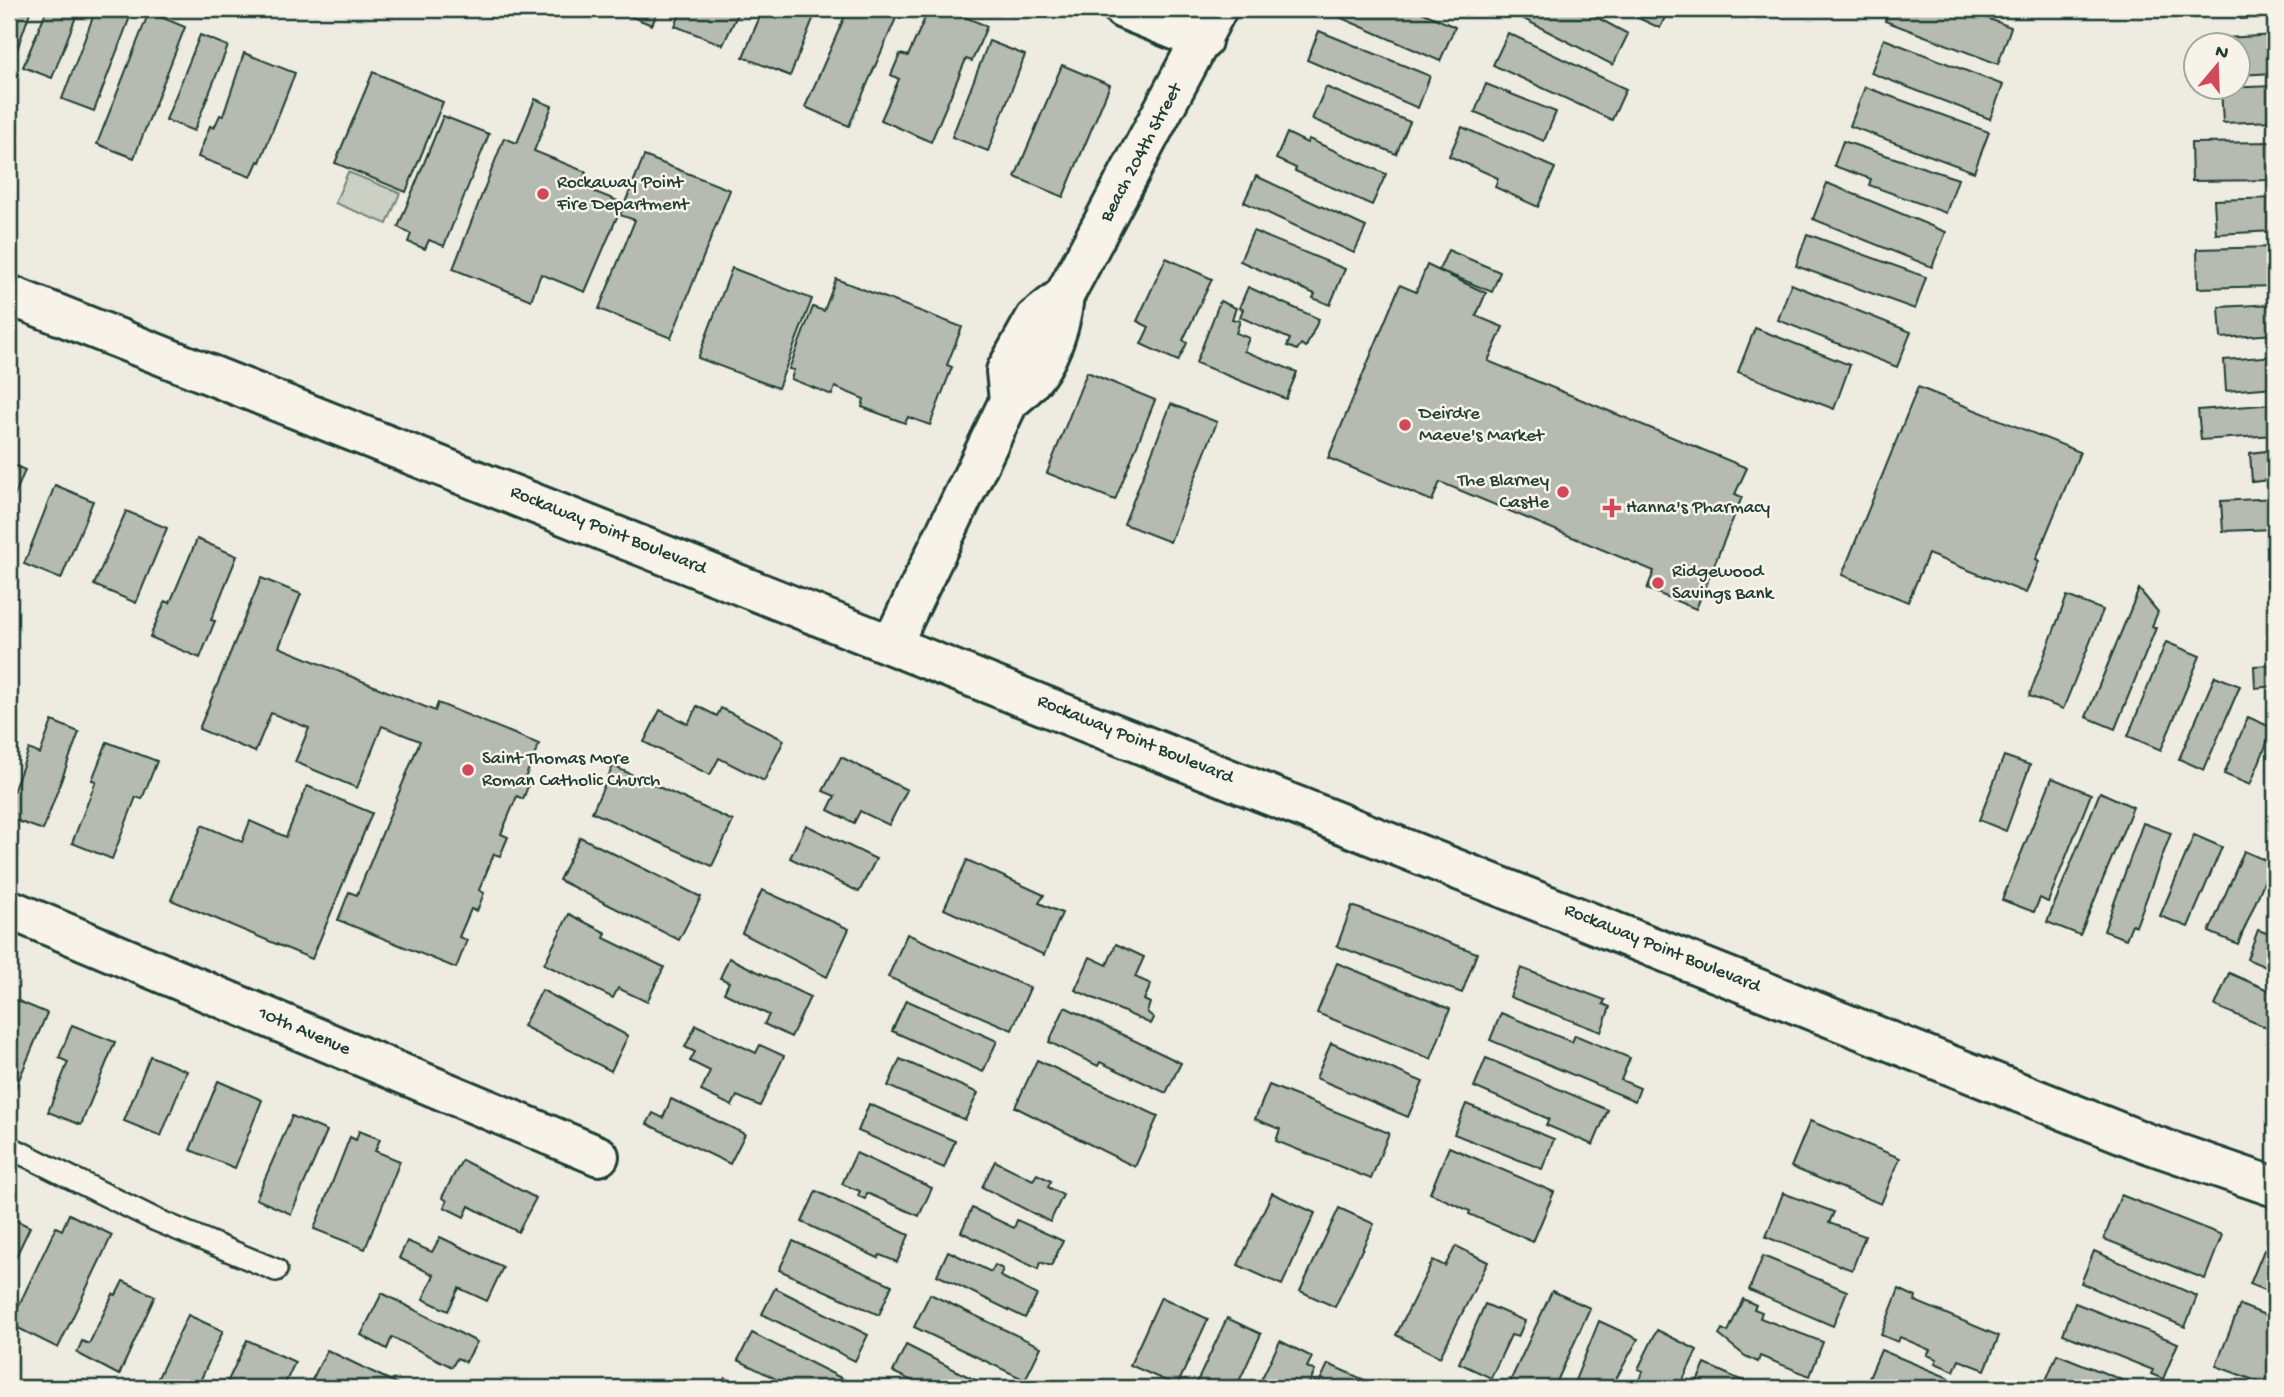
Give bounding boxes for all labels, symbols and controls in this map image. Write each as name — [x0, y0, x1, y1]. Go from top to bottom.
north arrow — [2182, 32, 2252, 102]
text: N — [2212, 40, 2231, 66]
street label: Beach 204th Street — [1095, 78, 1189, 227]
place label: Rockaway Point Fire Department — [556, 172, 691, 217]
marker: Rockaway Point Fire Department — [535, 186, 551, 202]
place label: Deirdre Maeve's Market — [1417, 403, 1546, 448]
marker: Deirdre Maeve's Market — [1397, 417, 1413, 433]
place label: The Blarney Castle — [1457, 470, 1550, 515]
street label: Rockaway Point Boulevard — [507, 481, 711, 582]
marker: The Blarney Castle — [1555, 484, 1571, 500]
place label: Hanna's Pharmacy — [1626, 497, 1771, 520]
marker: Hanna's Pharmacy — [1604, 500, 1620, 516]
place label: Ridgewood Savings Bank — [1672, 561, 1774, 606]
marker: Ridgewood Savings Bank — [1650, 575, 1666, 591]
street label: Rockaway Point Boulevard — [1034, 690, 1238, 791]
place label: Saint Thomas More Roman Catholic Church — [482, 748, 660, 793]
marker: Saint Thomas More Roman Catholic Church — [460, 762, 476, 778]
street label: Rockaway Point Boulevard — [1561, 899, 1765, 1000]
street label: 10th Avenue — [253, 1002, 354, 1062]

